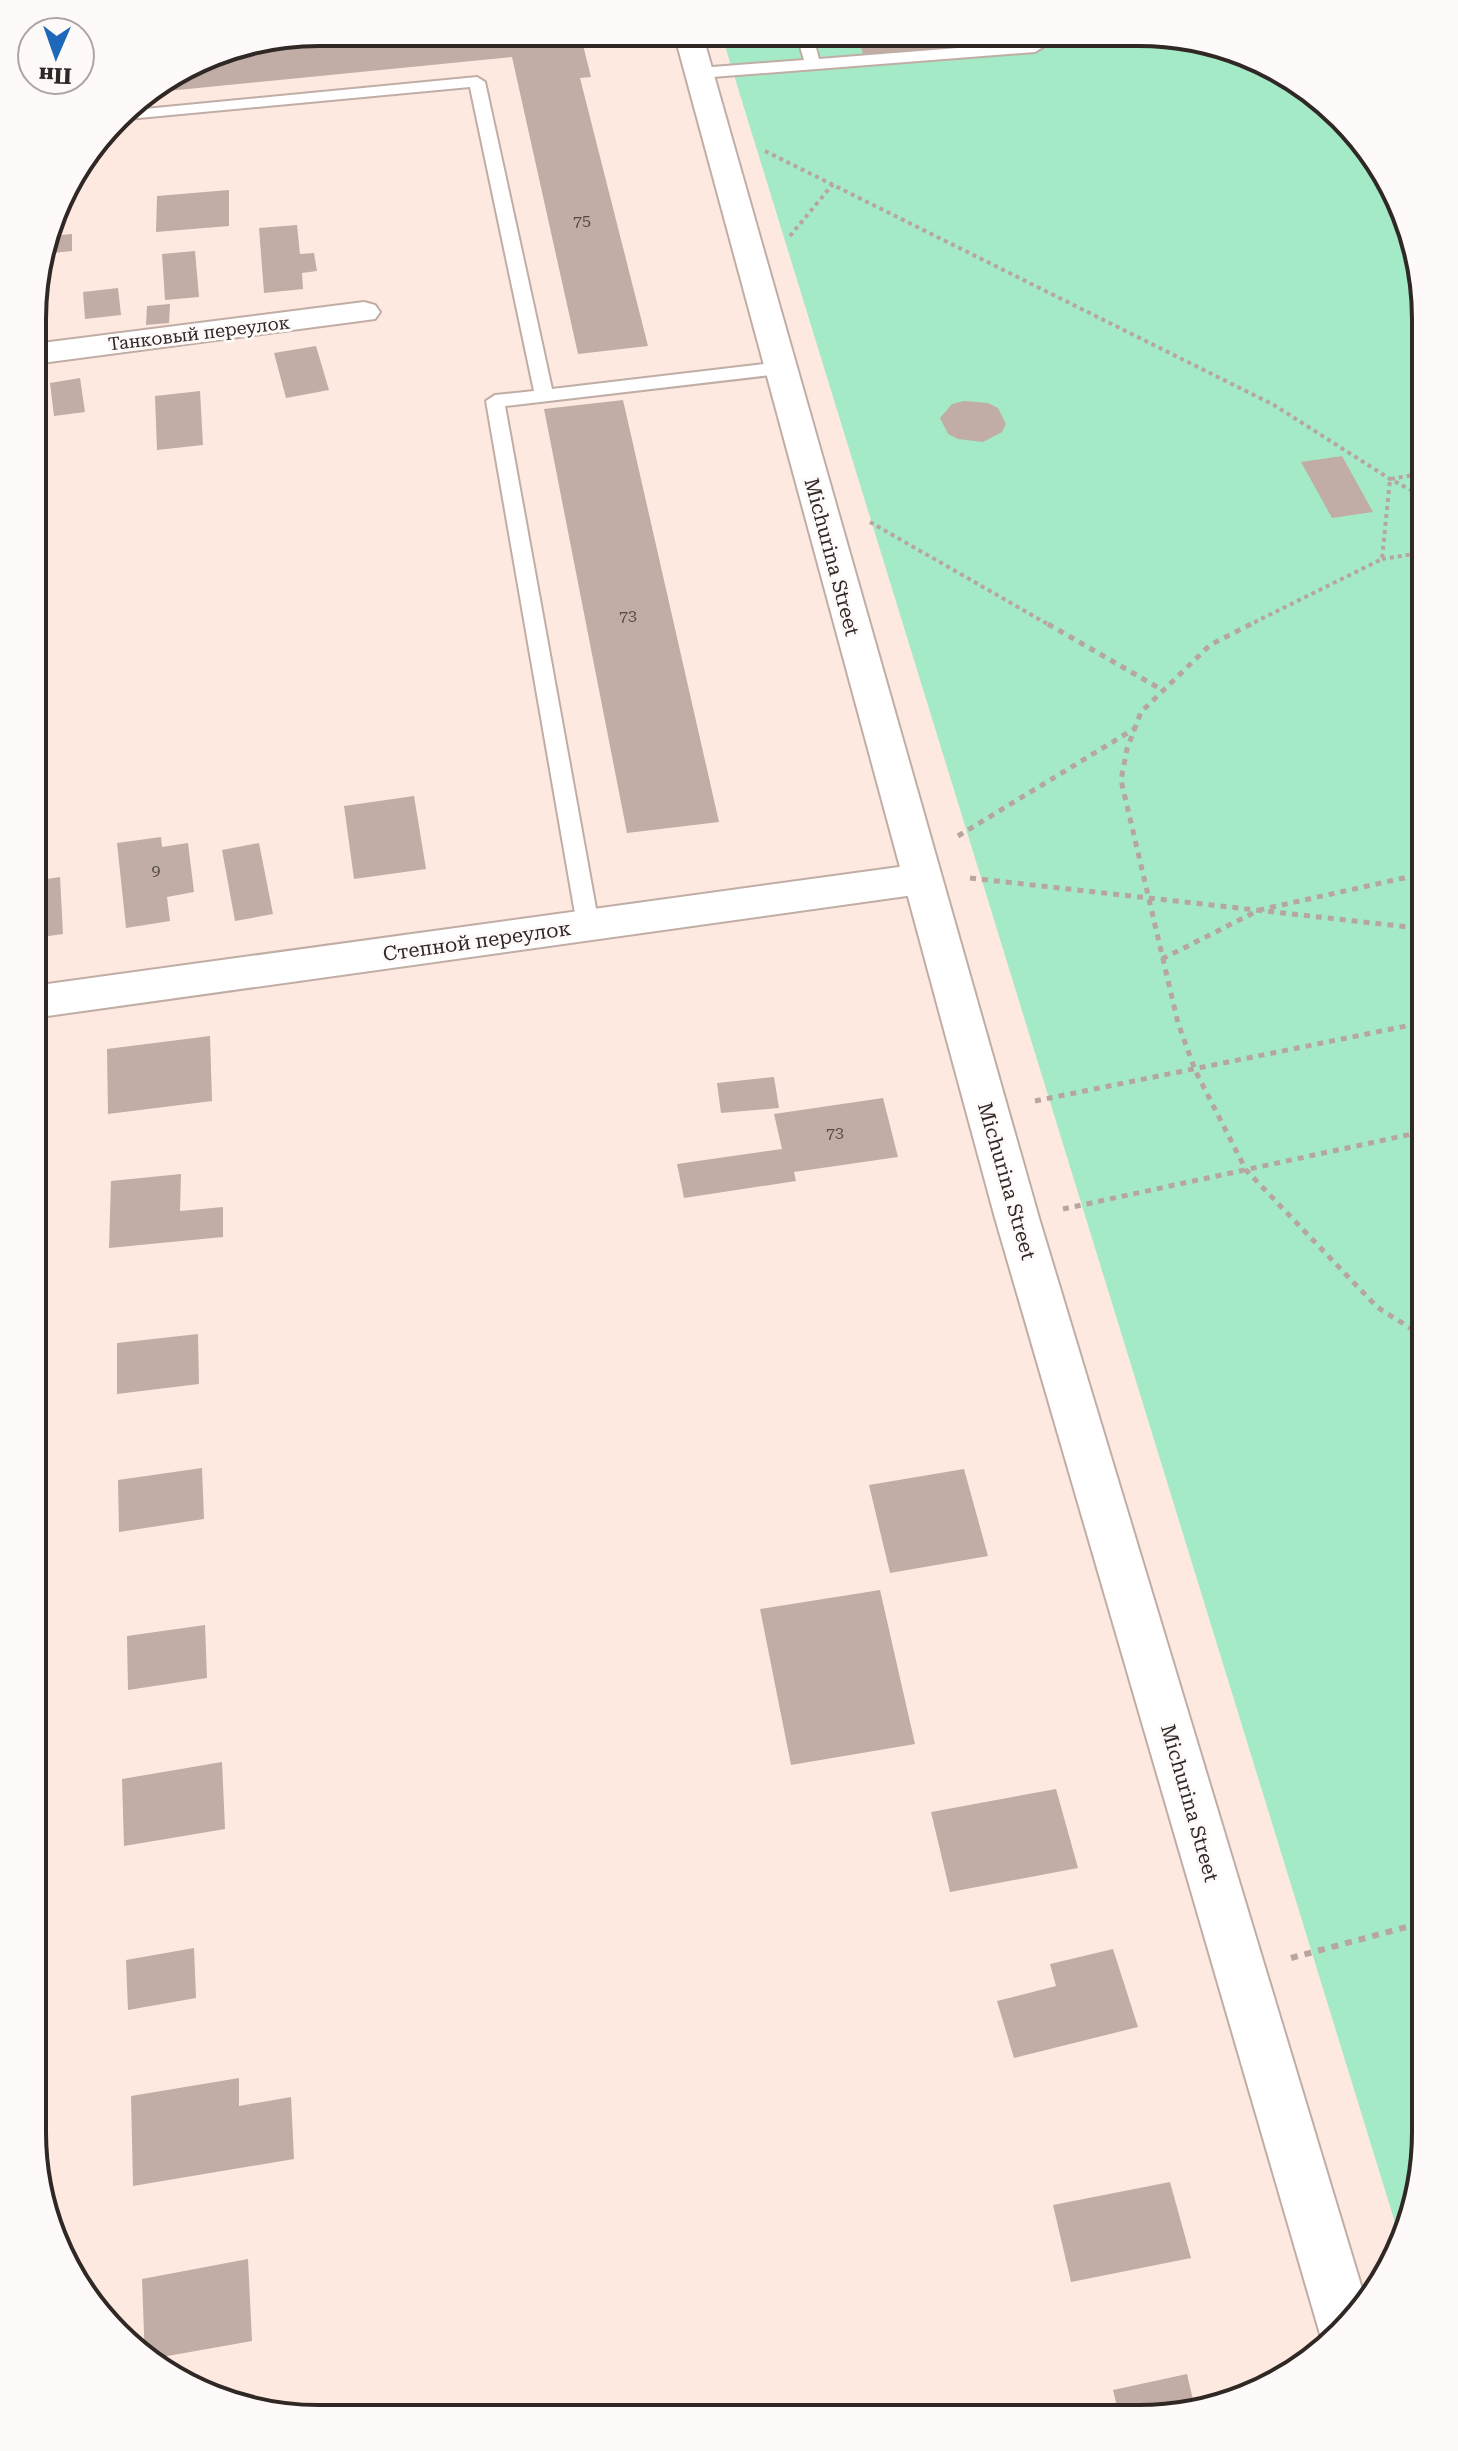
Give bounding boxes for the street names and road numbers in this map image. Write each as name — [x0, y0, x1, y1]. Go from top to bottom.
street label: Танковый переулок — [107, 311, 291, 355]
street label: Michurina Street — [799, 475, 865, 639]
street label: Степной переулок — [381, 916, 573, 966]
street label: Michurina Street — [973, 1100, 1041, 1263]
street label: Michurina Street — [1156, 1722, 1224, 1885]

